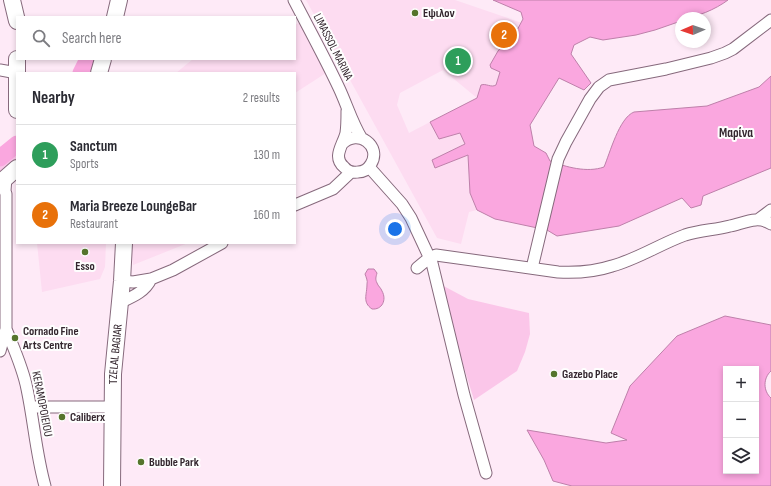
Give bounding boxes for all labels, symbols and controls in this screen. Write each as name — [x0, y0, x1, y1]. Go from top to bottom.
place label: Εψιλον — [423, 6, 455, 21]
marker: Εψιλον — [410, 8, 420, 18]
street label: LIMASSOL MARINA — [310, 11, 357, 84]
north arrow — [675, 12, 711, 48]
search box — [16, 16, 296, 60]
pin: 2 — [491, 20, 517, 50]
icon: search — [30, 27, 52, 49]
text: Search here — [62, 29, 122, 48]
pin: 1 — [445, 46, 471, 76]
text: Nearby — [32, 88, 75, 108]
text: 2 results — [243, 90, 280, 106]
district label: Μαρίνα — [719, 125, 753, 141]
text: Sanctum — [70, 137, 117, 156]
text: 1 — [42, 147, 48, 163]
text: 130 m — [254, 147, 280, 163]
text: Sports — [70, 156, 99, 172]
text: Maria Breeze LoungeBar — [70, 197, 197, 216]
text: 2 — [42, 207, 48, 223]
text: 160 m — [254, 207, 280, 223]
text: Restaurant — [70, 216, 118, 232]
your location — [385, 219, 405, 239]
marker: Esso — [80, 247, 90, 257]
place label: Esso — [75, 259, 95, 274]
street label: TZELAL BAGIAR — [105, 323, 125, 384]
place label: Cornado Fine Arts Centre — [22, 324, 79, 353]
marker: Cornado Fine Arts Centre — [10, 333, 20, 343]
map controls — [723, 366, 759, 474]
button: + — [723, 366, 759, 402]
place label: Gazebo Place — [562, 367, 618, 382]
marker: Gazebo Place — [549, 369, 559, 379]
street label: KERAMOPOIEIOU — [28, 370, 56, 438]
button: − — [723, 402, 759, 438]
place label: Caliberx — [70, 410, 105, 425]
marker: Caliberx — [57, 412, 67, 422]
button: layers — [723, 438, 759, 474]
place label: Bubble Park — [149, 455, 199, 470]
marker: Bubble Park — [136, 457, 146, 467]

